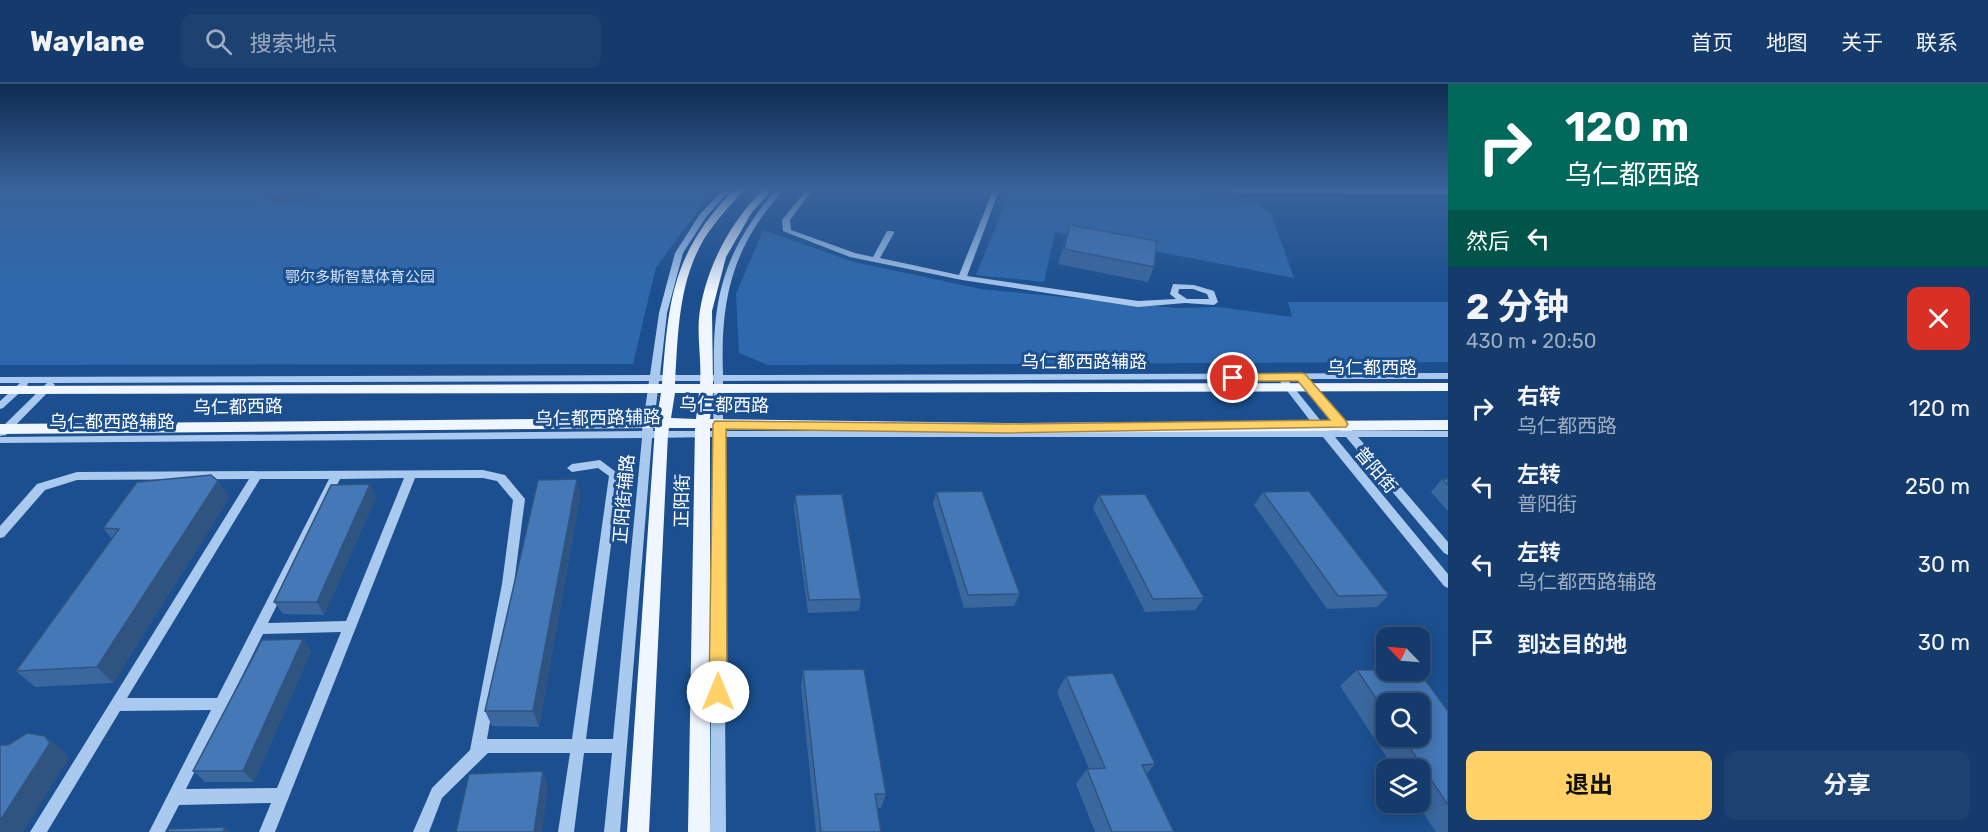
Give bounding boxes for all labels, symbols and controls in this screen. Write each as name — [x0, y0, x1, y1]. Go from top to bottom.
search box — [181, 14, 601, 68]
text: Waylane — [30, 25, 145, 58]
icon: search — [202, 25, 235, 58]
text: 搜索地点 — [250, 30, 338, 57]
text: 首页 — [1691, 30, 1733, 55]
text: 地图 — [1766, 30, 1808, 55]
text: 关于 — [1841, 30, 1883, 55]
text: 联系 — [1916, 30, 1958, 55]
text: 120 m — [1565, 102, 1689, 152]
icon: right — [1466, 108, 1544, 186]
text: 乌仁都西路 — [1565, 159, 1700, 191]
icon: left — [1522, 222, 1555, 255]
text: 然后 — [1466, 228, 1510, 255]
park label: 鄂尔多斯智慧体育公园 — [285, 268, 435, 286]
text: 2 分钟 — [1466, 285, 1569, 328]
button: close — [1907, 287, 1970, 350]
text: 430 m · 20:50 — [1466, 329, 1596, 353]
street label: 乌仁都西路辅路 — [1021, 351, 1147, 373]
pin — [1207, 352, 1258, 403]
street label: 乌仁都西路 — [1327, 357, 1417, 379]
icon: arrive — [1216, 361, 1249, 394]
text: 右转 — [1517, 383, 1561, 410]
icon: right — [1466, 392, 1499, 425]
street label: 乌仁都西路 — [679, 393, 769, 417]
street label: 乌仁都西路 — [193, 395, 283, 419]
text: 120 m — [1909, 395, 1970, 422]
street label: 乌仁都西路辅路 — [535, 406, 661, 430]
street label: 乌仁都西路辅路 — [49, 411, 175, 433]
text: 乌仁都西路 — [1517, 414, 1617, 438]
street label: 普阳街 — [1350, 442, 1402, 498]
street label: 正阳街辅路 — [609, 453, 639, 545]
text: 左转 — [1517, 461, 1561, 488]
icon: left — [1466, 470, 1499, 503]
text: 250 m — [1905, 473, 1970, 500]
street label: 正阳街 — [671, 474, 693, 528]
text: 普阳街 — [1517, 492, 1577, 516]
text: 左转 — [1517, 539, 1561, 566]
icon: left — [1466, 548, 1499, 581]
text: 30 m — [1918, 551, 1970, 578]
text: 乌仁都西路辅路 — [1517, 570, 1657, 594]
icon: arrive — [1466, 626, 1499, 659]
north arrow — [1376, 627, 1430, 681]
map controls — [1376, 627, 1430, 813]
text: 30 m — [1918, 629, 1970, 656]
text: 到达目的地 — [1517, 631, 1627, 658]
position arrow — [686, 660, 750, 724]
button: search — [1376, 693, 1430, 747]
button: 退出 — [1466, 751, 1712, 820]
button: 分享 — [1724, 751, 1970, 820]
button: layers — [1376, 759, 1430, 813]

